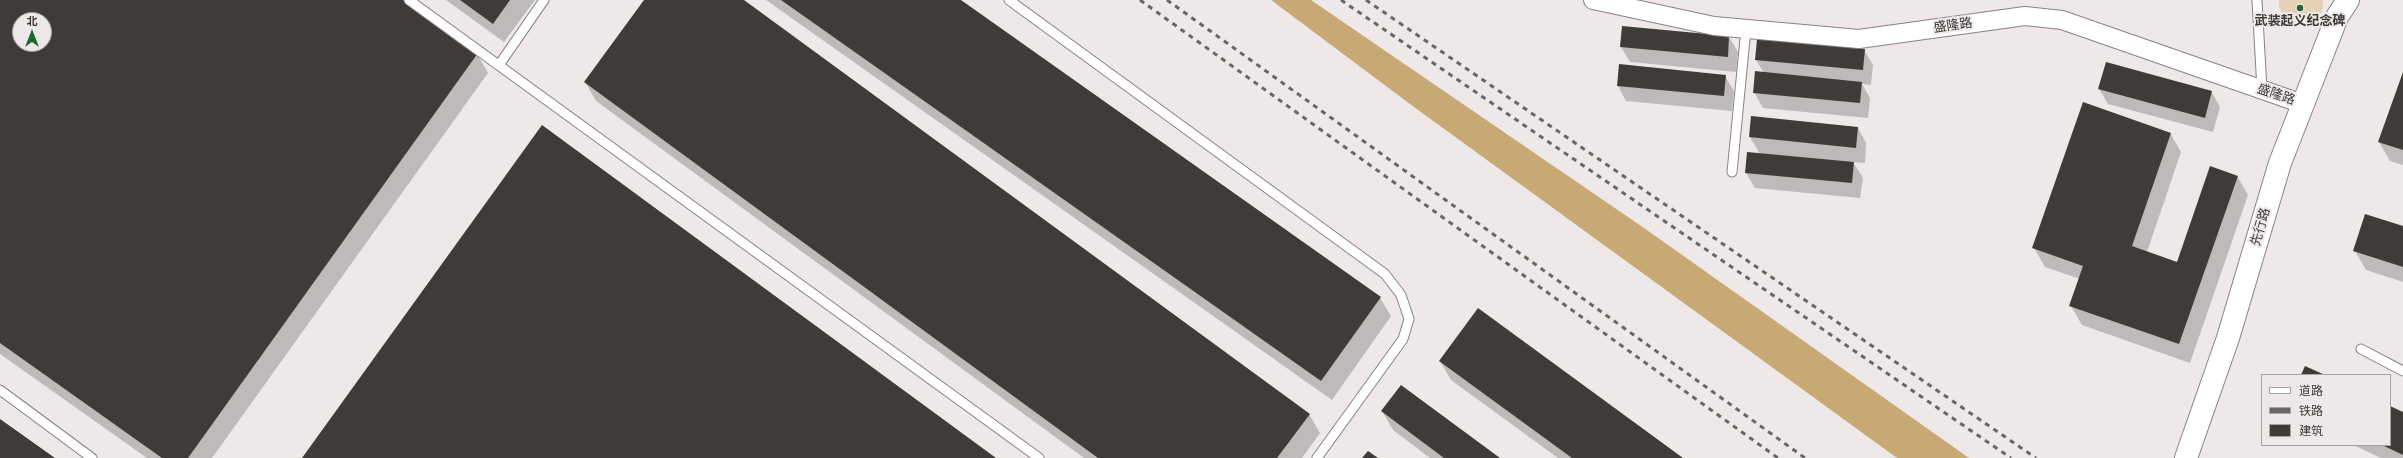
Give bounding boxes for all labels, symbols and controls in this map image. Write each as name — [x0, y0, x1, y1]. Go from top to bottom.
marker: 武装起义纪念碑 — [2295, 3, 2305, 13]
north arrow — [12, 12, 52, 52]
place label: 武装起义纪念碑 — [2255, 14, 2345, 30]
text: 北 — [27, 15, 38, 27]
street label: 盛隆路 — [1933, 16, 1973, 36]
street label: 盛隆路 — [2255, 81, 2297, 109]
street label: 先行路 — [2248, 206, 2274, 248]
legend — [2261, 374, 2391, 446]
text: 道路 — [2299, 384, 2323, 398]
text: 铁路 — [2299, 404, 2323, 418]
text: 建筑 — [2299, 424, 2323, 438]

